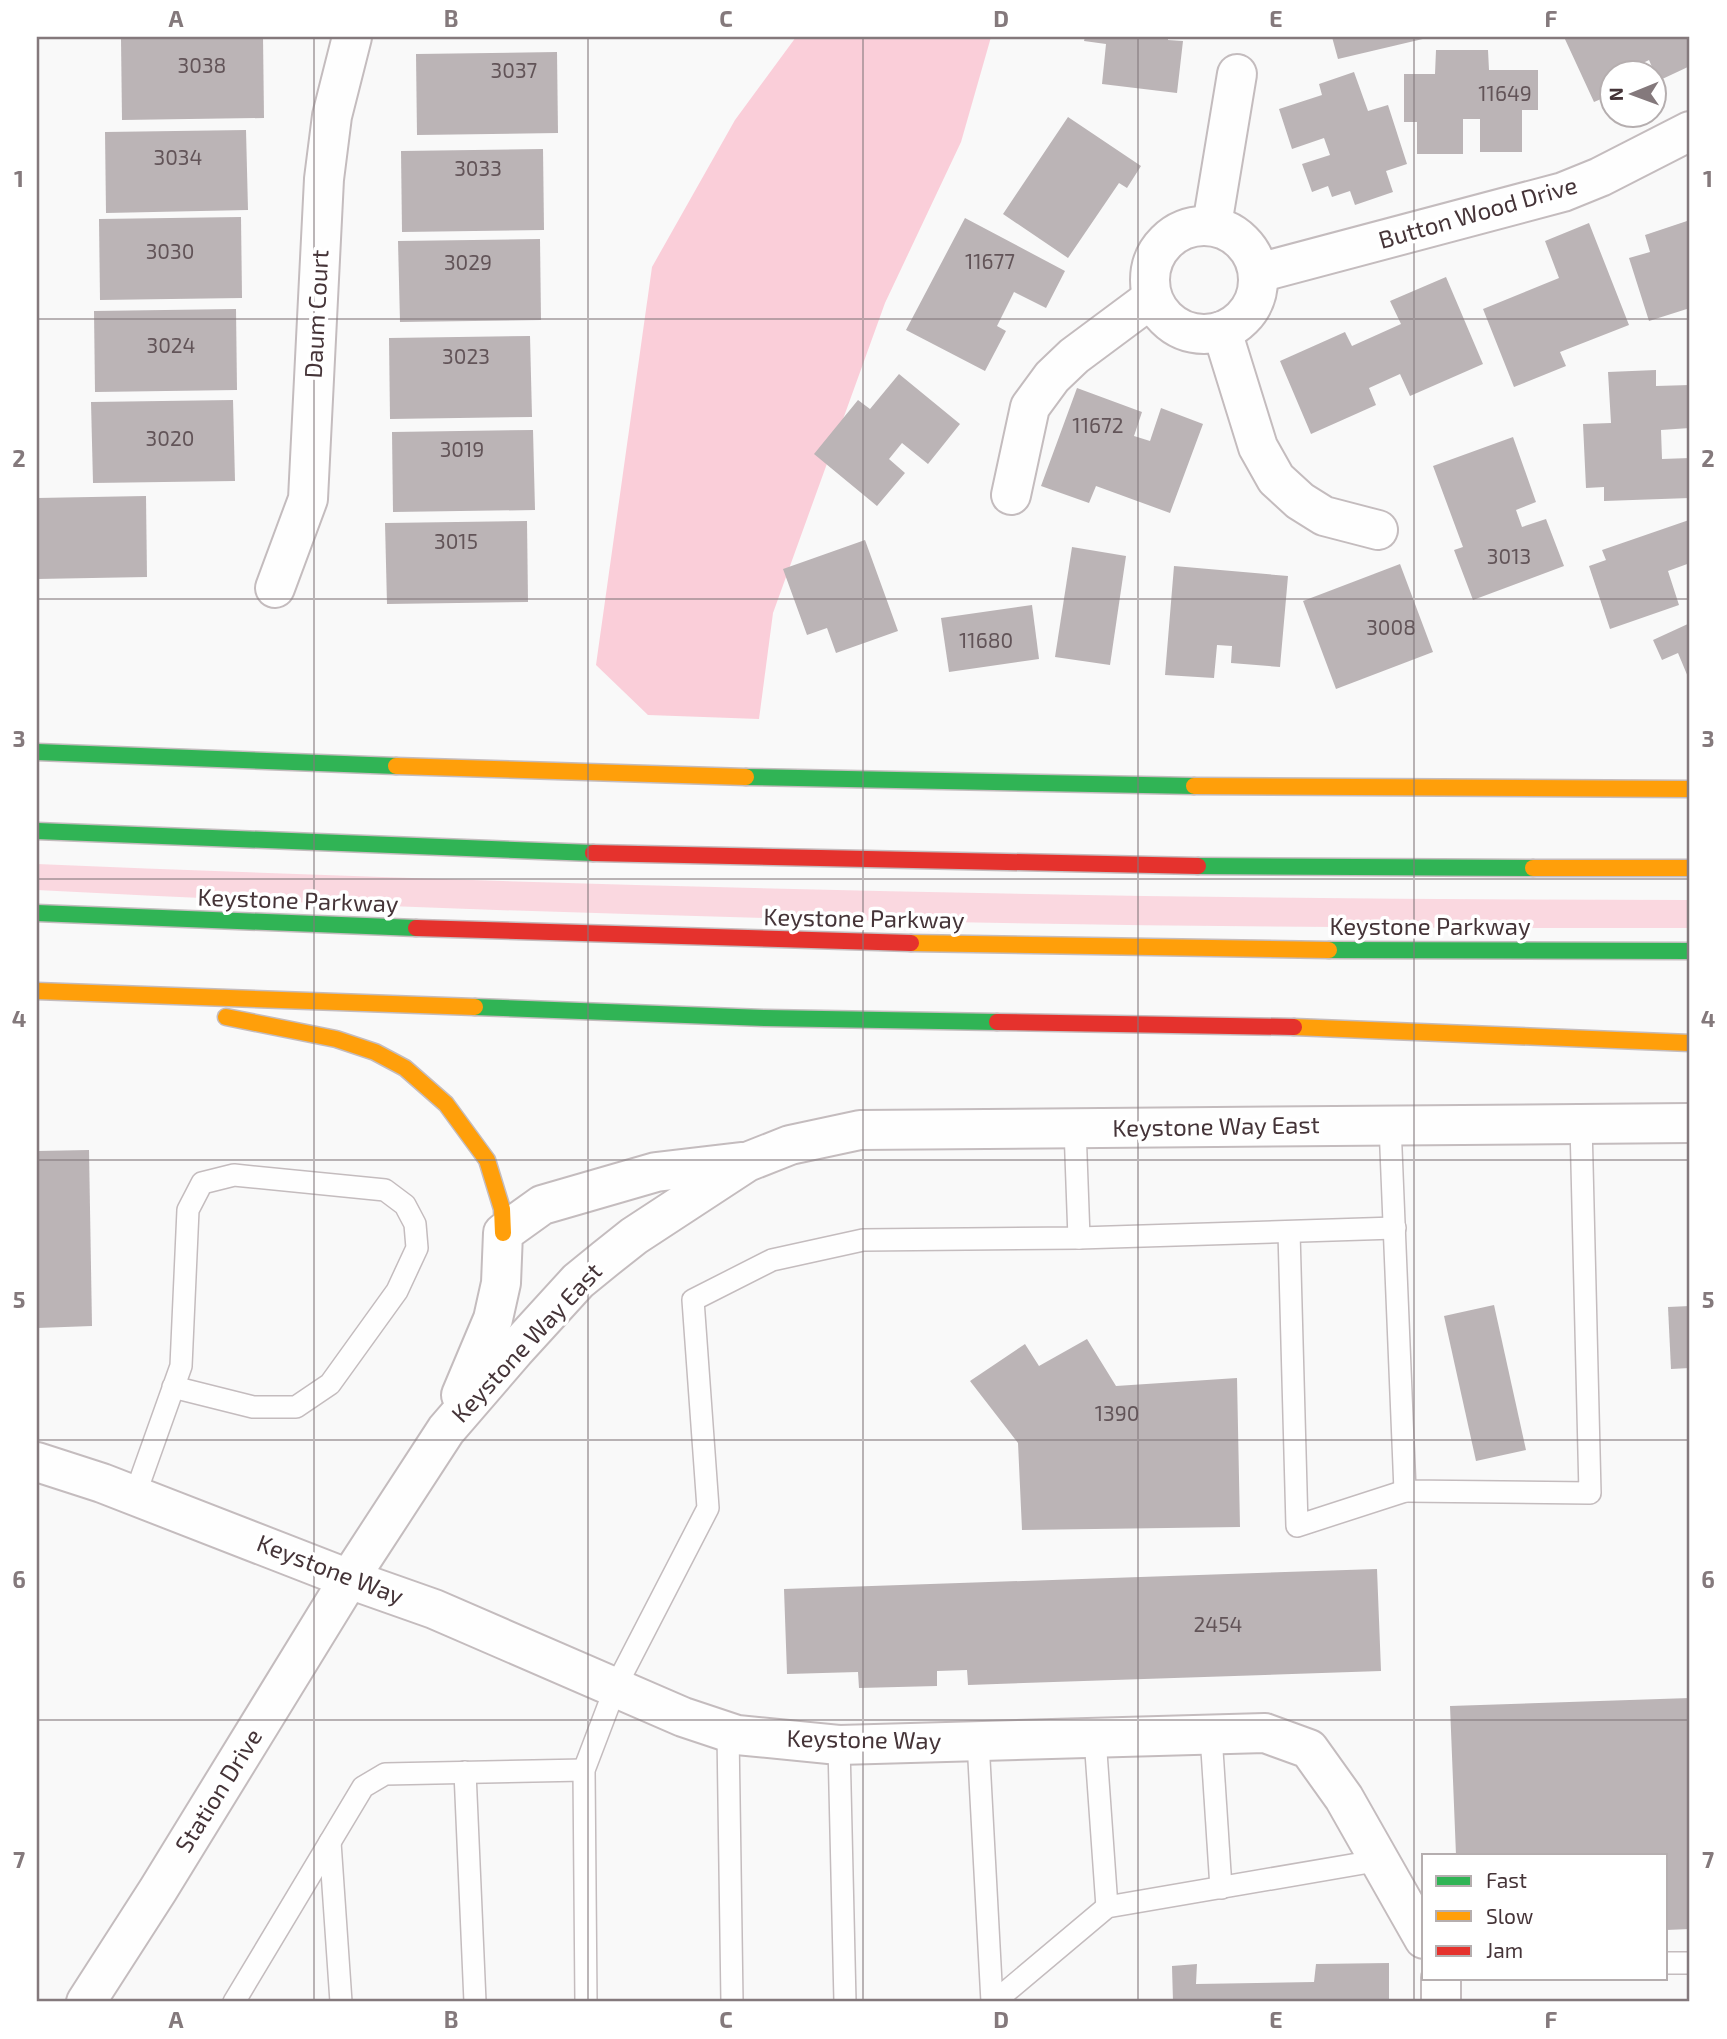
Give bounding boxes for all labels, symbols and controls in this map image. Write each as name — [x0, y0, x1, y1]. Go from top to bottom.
text: A — [168, 4, 184, 32]
text: B — [444, 4, 458, 32]
text: C — [719, 4, 733, 32]
text: D — [993, 4, 1009, 32]
text: E — [1269, 4, 1283, 32]
text: F — [1545, 4, 1558, 32]
house number: 3038 — [178, 52, 226, 77]
house number: 3037 — [491, 57, 538, 82]
north arrow — [1598, 60, 1668, 130]
house number: 11649 — [1478, 80, 1532, 105]
text: N — [1604, 87, 1627, 101]
house number: 3034 — [154, 144, 202, 169]
house number: 3033 — [454, 155, 502, 180]
text: 1 — [14, 164, 24, 192]
text: 1 — [1703, 164, 1713, 192]
street label: Button Wood Drive — [1375, 169, 1580, 254]
house number: 3030 — [146, 238, 194, 263]
house number: 11677 — [965, 248, 1015, 273]
street label: Daum Court — [298, 249, 333, 379]
house number: 3029 — [444, 249, 492, 274]
house number: 3024 — [146, 332, 196, 357]
house number: 3023 — [442, 343, 490, 368]
house number: 11672 — [1072, 412, 1124, 437]
house number: 3020 — [146, 425, 194, 450]
house number: 3019 — [440, 436, 484, 461]
text: 2 — [12, 444, 26, 472]
text: 2 — [1701, 444, 1715, 472]
house number: 3015 — [434, 528, 478, 553]
house number: 3013 — [1487, 543, 1531, 568]
house number: 3008 — [1366, 614, 1416, 639]
house number: 11680 — [959, 627, 1013, 652]
text: 3 — [12, 724, 26, 752]
text: 3 — [1701, 724, 1715, 752]
street label: Keystone Parkway — [197, 881, 399, 918]
street label: Keystone Parkway — [763, 901, 965, 934]
street label: Keystone Parkway — [1329, 911, 1531, 940]
text: 4 — [12, 1004, 26, 1032]
text: 4 — [1701, 1004, 1715, 1032]
street label: Keystone Way East — [1112, 1109, 1320, 1142]
street label: Keystone Way East — [445, 1256, 607, 1428]
text: 5 — [13, 1285, 25, 1313]
text: 5 — [1702, 1285, 1714, 1313]
house number: 1390 — [1095, 1400, 1139, 1425]
street label: Keystone Way — [253, 1527, 408, 1610]
text: 6 — [12, 1565, 26, 1593]
text: 6 — [1701, 1565, 1715, 1593]
house number: 2454 — [1194, 1611, 1242, 1636]
street label: Station Drive — [168, 1723, 267, 1858]
street label: Keystone Way — [787, 1723, 942, 1754]
text: 7 — [13, 1845, 25, 1873]
text: 7 — [1702, 1845, 1714, 1873]
legend — [1422, 1854, 1668, 1980]
text: Fast — [1486, 1867, 1527, 1892]
text: Slow — [1486, 1903, 1533, 1928]
text: Jam — [1486, 1937, 1523, 1962]
text: A — [168, 2005, 184, 2033]
text: B — [444, 2005, 458, 2033]
text: C — [719, 2005, 733, 2033]
text: D — [993, 2005, 1009, 2033]
text: E — [1269, 2005, 1283, 2033]
text: F — [1545, 2005, 1558, 2033]

